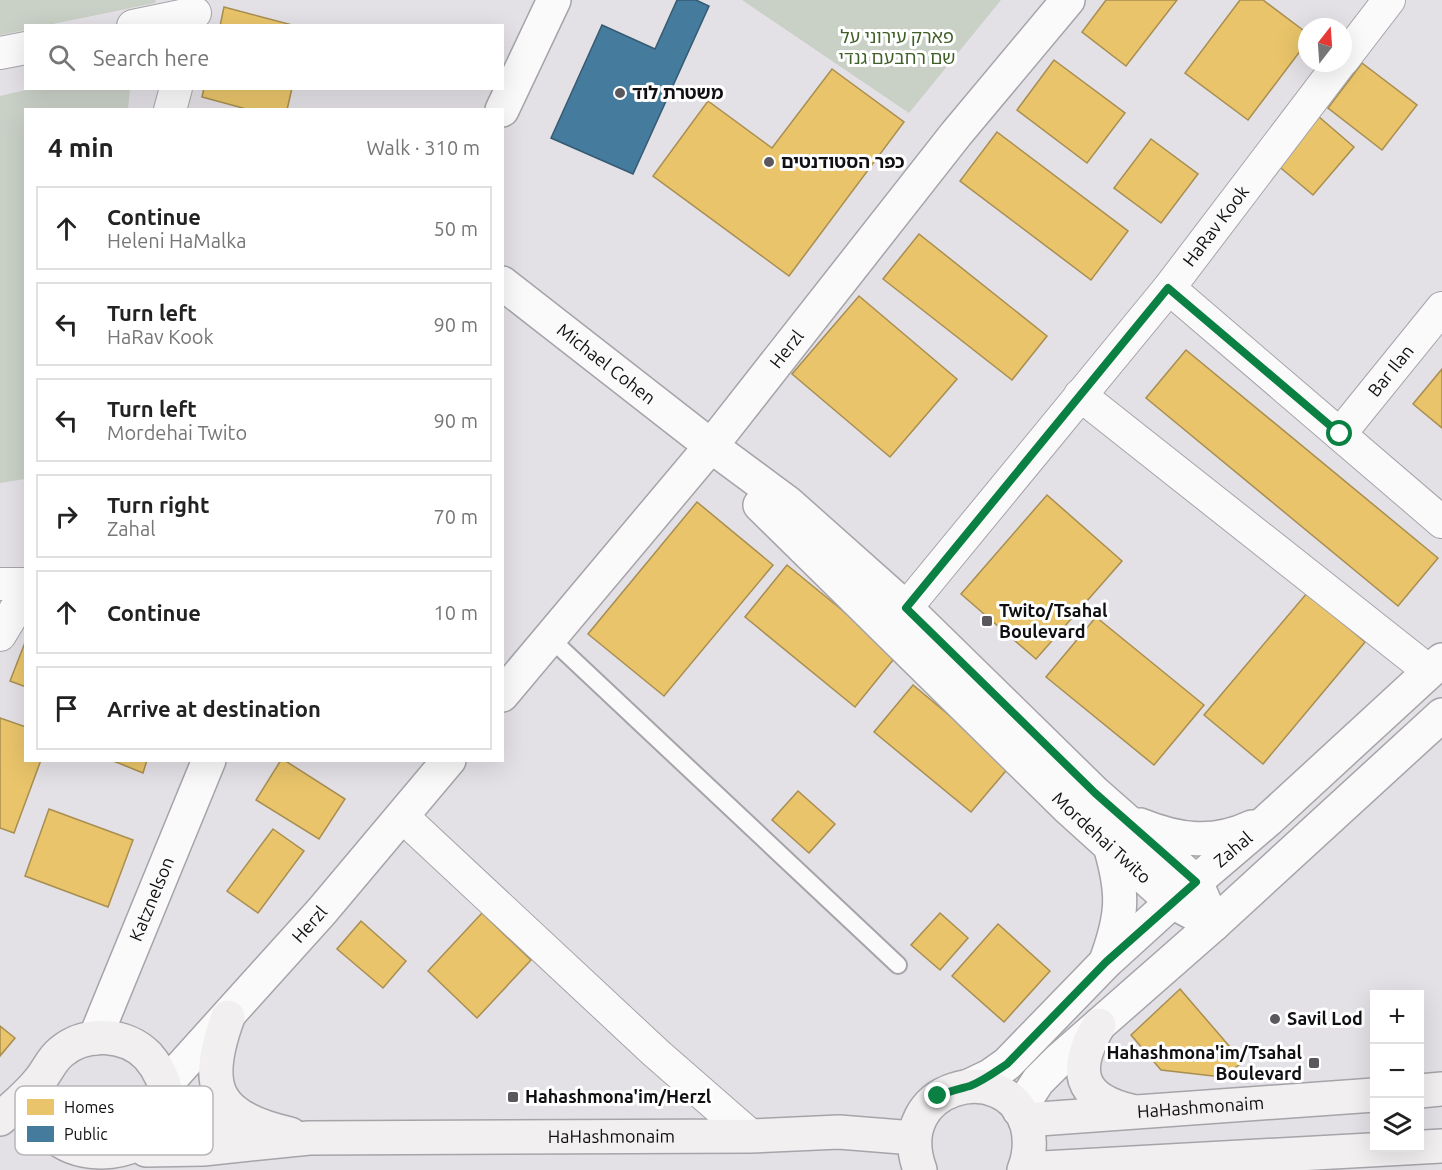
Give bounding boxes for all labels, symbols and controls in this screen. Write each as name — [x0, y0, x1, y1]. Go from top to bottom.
north arrow — [1298, 18, 1352, 72]
search box — [24, 24, 504, 90]
park label: פארק עירוני על שם רחבעם גנדי — [839, 26, 955, 67]
icon: search — [45, 41, 78, 74]
text: Search here — [93, 45, 209, 70]
place label: משטרת לוד — [632, 82, 724, 102]
marker: משטרת לוד — [613, 86, 627, 100]
text: 4 min — [48, 133, 114, 162]
text: Walk · 310 m — [367, 136, 480, 159]
place label: כפר הסטודנטים — [781, 151, 905, 171]
marker: כפר הסטודנטים — [762, 155, 776, 169]
street label: HaRav Kook — [1178, 181, 1252, 270]
text: Continue — [107, 204, 201, 229]
icon: ahead — [50, 212, 83, 245]
text: 50 m — [434, 217, 478, 240]
text: Heleni HaMalka — [107, 229, 247, 252]
text: Turn left — [107, 300, 197, 325]
icon: left — [50, 308, 83, 341]
text: 90 m — [434, 313, 478, 336]
street label: Michael Cohen — [554, 319, 660, 408]
text: HaRav Kook — [107, 325, 214, 348]
street label: Herzl — [765, 326, 807, 372]
street label: Bar Ilan — [1363, 341, 1417, 400]
text: Turn left — [107, 396, 197, 421]
icon: left — [50, 404, 83, 437]
text: 90 m — [434, 409, 478, 432]
route start — [1326, 420, 1352, 446]
text: Mordehai Twito — [107, 421, 247, 444]
text: Turn right — [107, 492, 209, 517]
icon: right — [50, 500, 83, 533]
text: 70 m — [434, 505, 478, 528]
text: Zahal — [107, 517, 156, 540]
icon: ahead — [50, 596, 83, 629]
text: Continue — [107, 600, 201, 625]
place label: Twito/Tsahal Boulevard — [999, 600, 1108, 641]
text: 10 m — [434, 601, 478, 624]
marker: Twito/Tsahal Boulevard — [980, 614, 994, 628]
icon: arrive — [50, 692, 83, 725]
text: Arrive at destination — [107, 696, 321, 721]
street label: Mordehai Twito — [1049, 787, 1156, 887]
street label: Zahal — [1210, 827, 1256, 871]
street label: Katznelson — [125, 854, 177, 944]
street label: Herzl — [287, 902, 331, 946]
map controls — [1370, 990, 1424, 1152]
button: + — [1370, 990, 1424, 1044]
place label: Savil Lod — [1287, 1008, 1363, 1028]
marker: Savil Lod — [1268, 1012, 1282, 1026]
place label: Hahashmona'im/Tsahal Boulevard — [1107, 1042, 1303, 1083]
button: − — [1370, 1044, 1424, 1098]
marker: Hahashmona'im/Tsahal Boulevard — [1307, 1056, 1321, 1070]
route end — [924, 1082, 950, 1108]
legend — [15, 1086, 213, 1155]
place label: Hahashmona'im/Herzl — [525, 1086, 712, 1106]
marker: Hahashmona'im/Herzl — [506, 1090, 520, 1104]
street label: HaHashmonaim — [1136, 1092, 1265, 1121]
text: Homes — [64, 1098, 114, 1116]
button: layers — [1370, 1098, 1424, 1152]
text: Public — [64, 1125, 108, 1143]
street label: HaHashmonaim — [548, 1125, 675, 1146]

